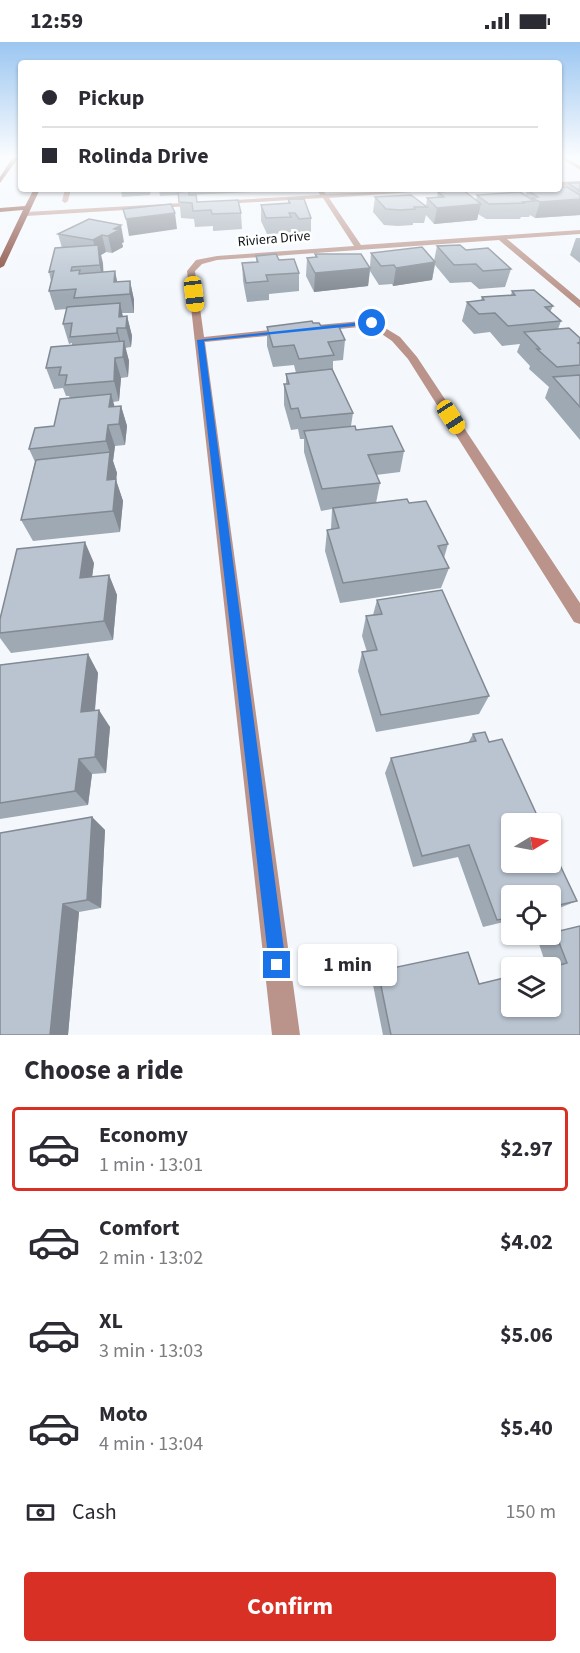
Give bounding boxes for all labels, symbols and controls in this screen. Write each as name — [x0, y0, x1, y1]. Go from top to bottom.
text: 12:59 — [30, 5, 83, 37]
text: Pickup — [78, 82, 144, 114]
text: Rolinda Drive — [78, 140, 209, 172]
street label: Riviera Drive — [237, 226, 311, 252]
car — [183, 275, 205, 313]
route start — [358, 309, 385, 336]
car — [434, 397, 468, 437]
north arrow — [501, 813, 561, 873]
map controls — [501, 813, 561, 1017]
button: locate — [501, 885, 561, 945]
callout: 1 min — [298, 944, 397, 986]
route end — [263, 951, 290, 978]
text: 1 min — [323, 951, 372, 979]
button: layers — [501, 957, 561, 1017]
text: Choose a ride — [24, 1051, 184, 1090]
text: Economy — [99, 1119, 188, 1151]
icon: car — [27, 1122, 81, 1176]
text: $2.97 — [500, 1133, 553, 1165]
text: 1 min · 13:01 — [99, 1151, 203, 1179]
text: Comfort — [99, 1212, 180, 1244]
icon: car — [27, 1215, 81, 1269]
text: $4.02 — [500, 1226, 553, 1258]
text: 2 min · 13:02 — [99, 1244, 203, 1272]
text: XL — [99, 1305, 123, 1337]
icon: car — [27, 1308, 81, 1362]
text: $5.06 — [500, 1319, 553, 1351]
text: 3 min · 13:03 — [99, 1337, 203, 1365]
text: Moto — [99, 1398, 148, 1430]
icon: car — [27, 1401, 81, 1455]
text: $5.40 — [500, 1412, 553, 1444]
text: 4 min · 13:04 — [99, 1430, 203, 1458]
icon: cash — [24, 1496, 57, 1529]
text: Cash — [72, 1496, 117, 1528]
text: 150 m — [506, 1498, 556, 1526]
button: Confirm — [24, 1572, 556, 1641]

